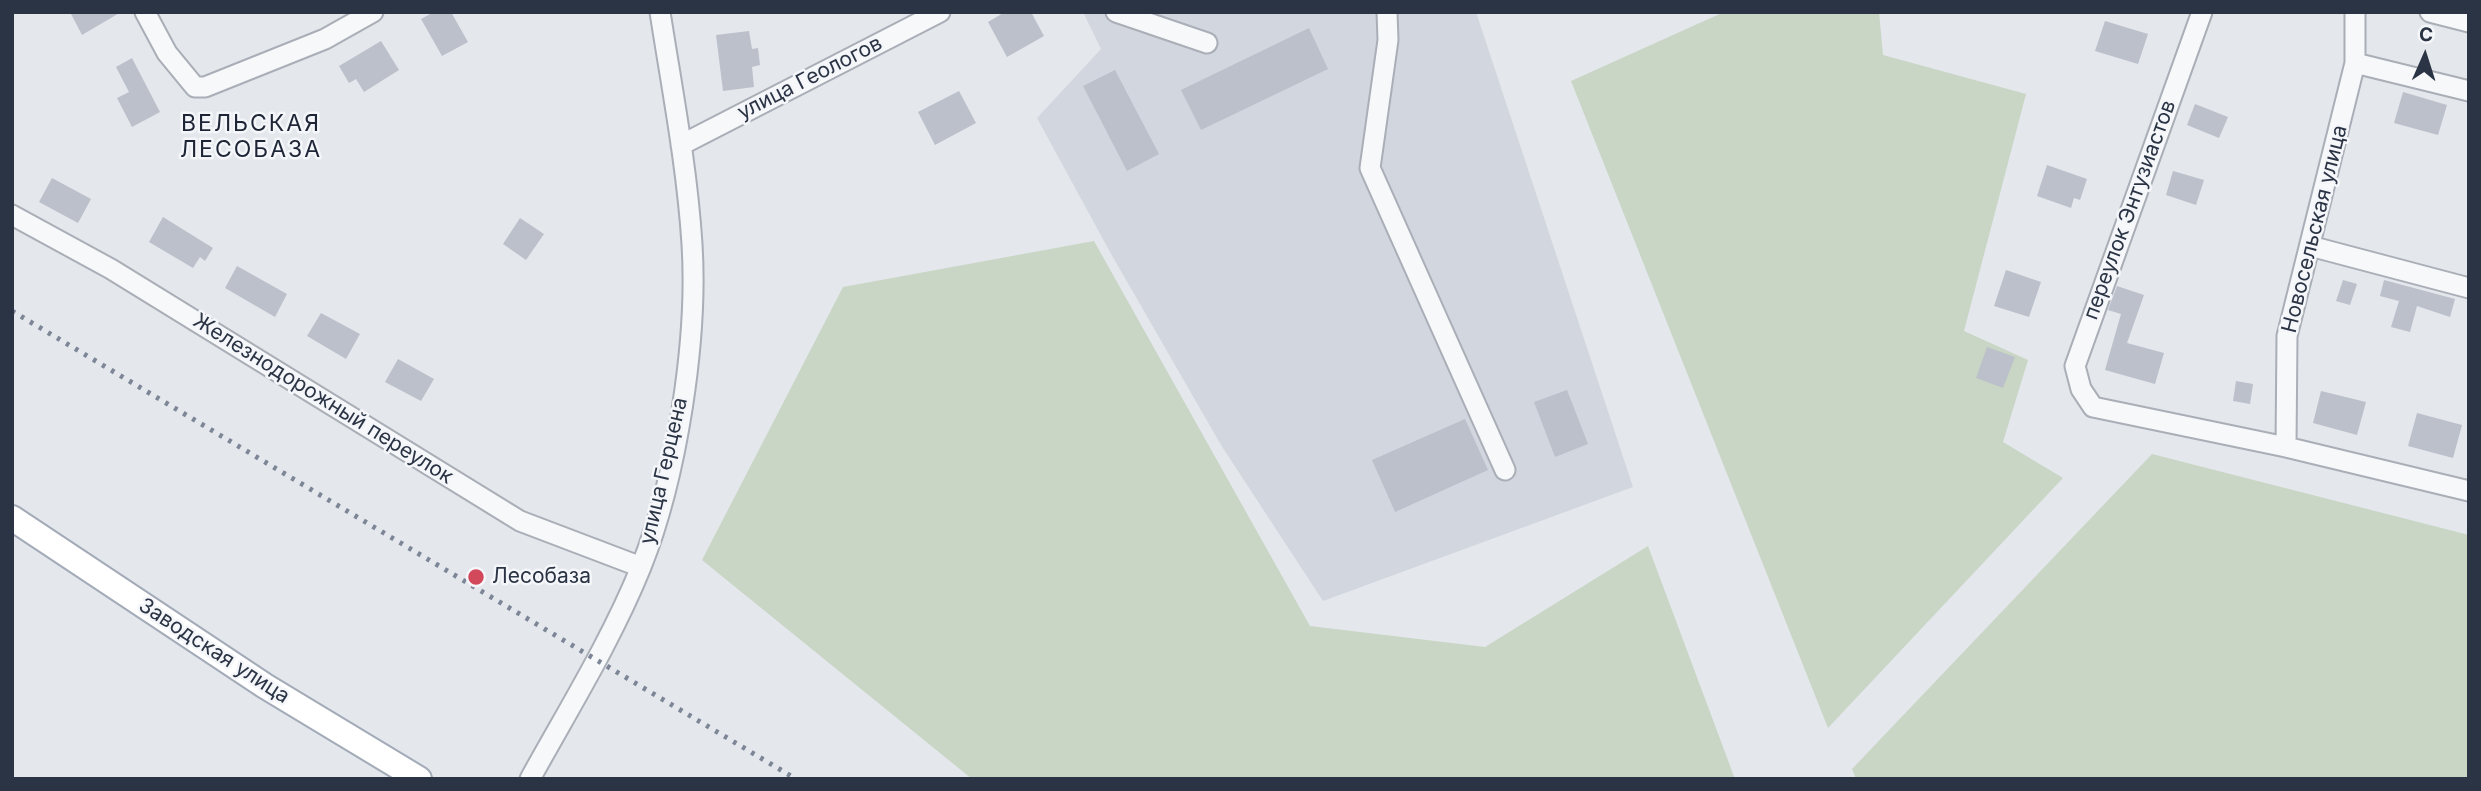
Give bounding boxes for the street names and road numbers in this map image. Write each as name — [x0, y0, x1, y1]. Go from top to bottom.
street label: улица Геологов — [734, 31, 886, 125]
street label: переулок Энтузиастов — [2079, 97, 2181, 323]
street label: Новосельская улица — [2277, 123, 2353, 335]
street label: Железнодорожный переулок — [188, 308, 458, 490]
street label: улица Герцена — [635, 395, 693, 547]
street label: Заводская улица — [134, 593, 294, 709]

